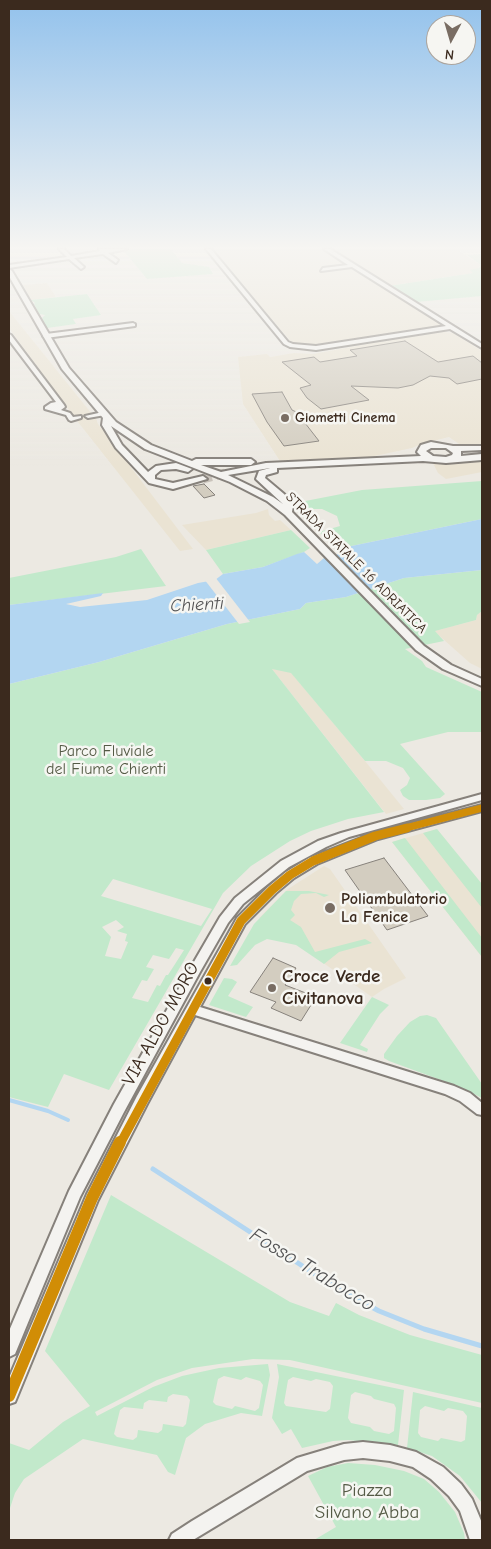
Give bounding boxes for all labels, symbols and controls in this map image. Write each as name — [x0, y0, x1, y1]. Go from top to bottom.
north arrow — [426, 15, 476, 65]
text: N — [444, 45, 455, 63]
place label: Giometti Cinema — [295, 410, 396, 426]
marker: Giometti Cinema — [279, 412, 291, 424]
street label: STRADA STATALE 16 ADRIATICA — [282, 489, 430, 637]
water label: Chienti — [170, 593, 224, 617]
park label: Parco Fluviale del Fiume Chienti — [46, 741, 166, 779]
place label: Poliambulatorio La Fenice — [341, 889, 447, 927]
marker: Poliambulatorio La Fenice — [323, 901, 337, 915]
street label: VIA ALDO MORO — [118, 958, 204, 1090]
place label: Croce Verde Civitanova — [282, 966, 380, 1010]
unlabelled marker — [203, 976, 213, 986]
marker: Croce Verde Civitanova — [266, 982, 278, 994]
water label: Fosso Trabocco — [245, 1223, 379, 1317]
park label: Piazza Silvano Abba — [315, 1480, 419, 1524]

